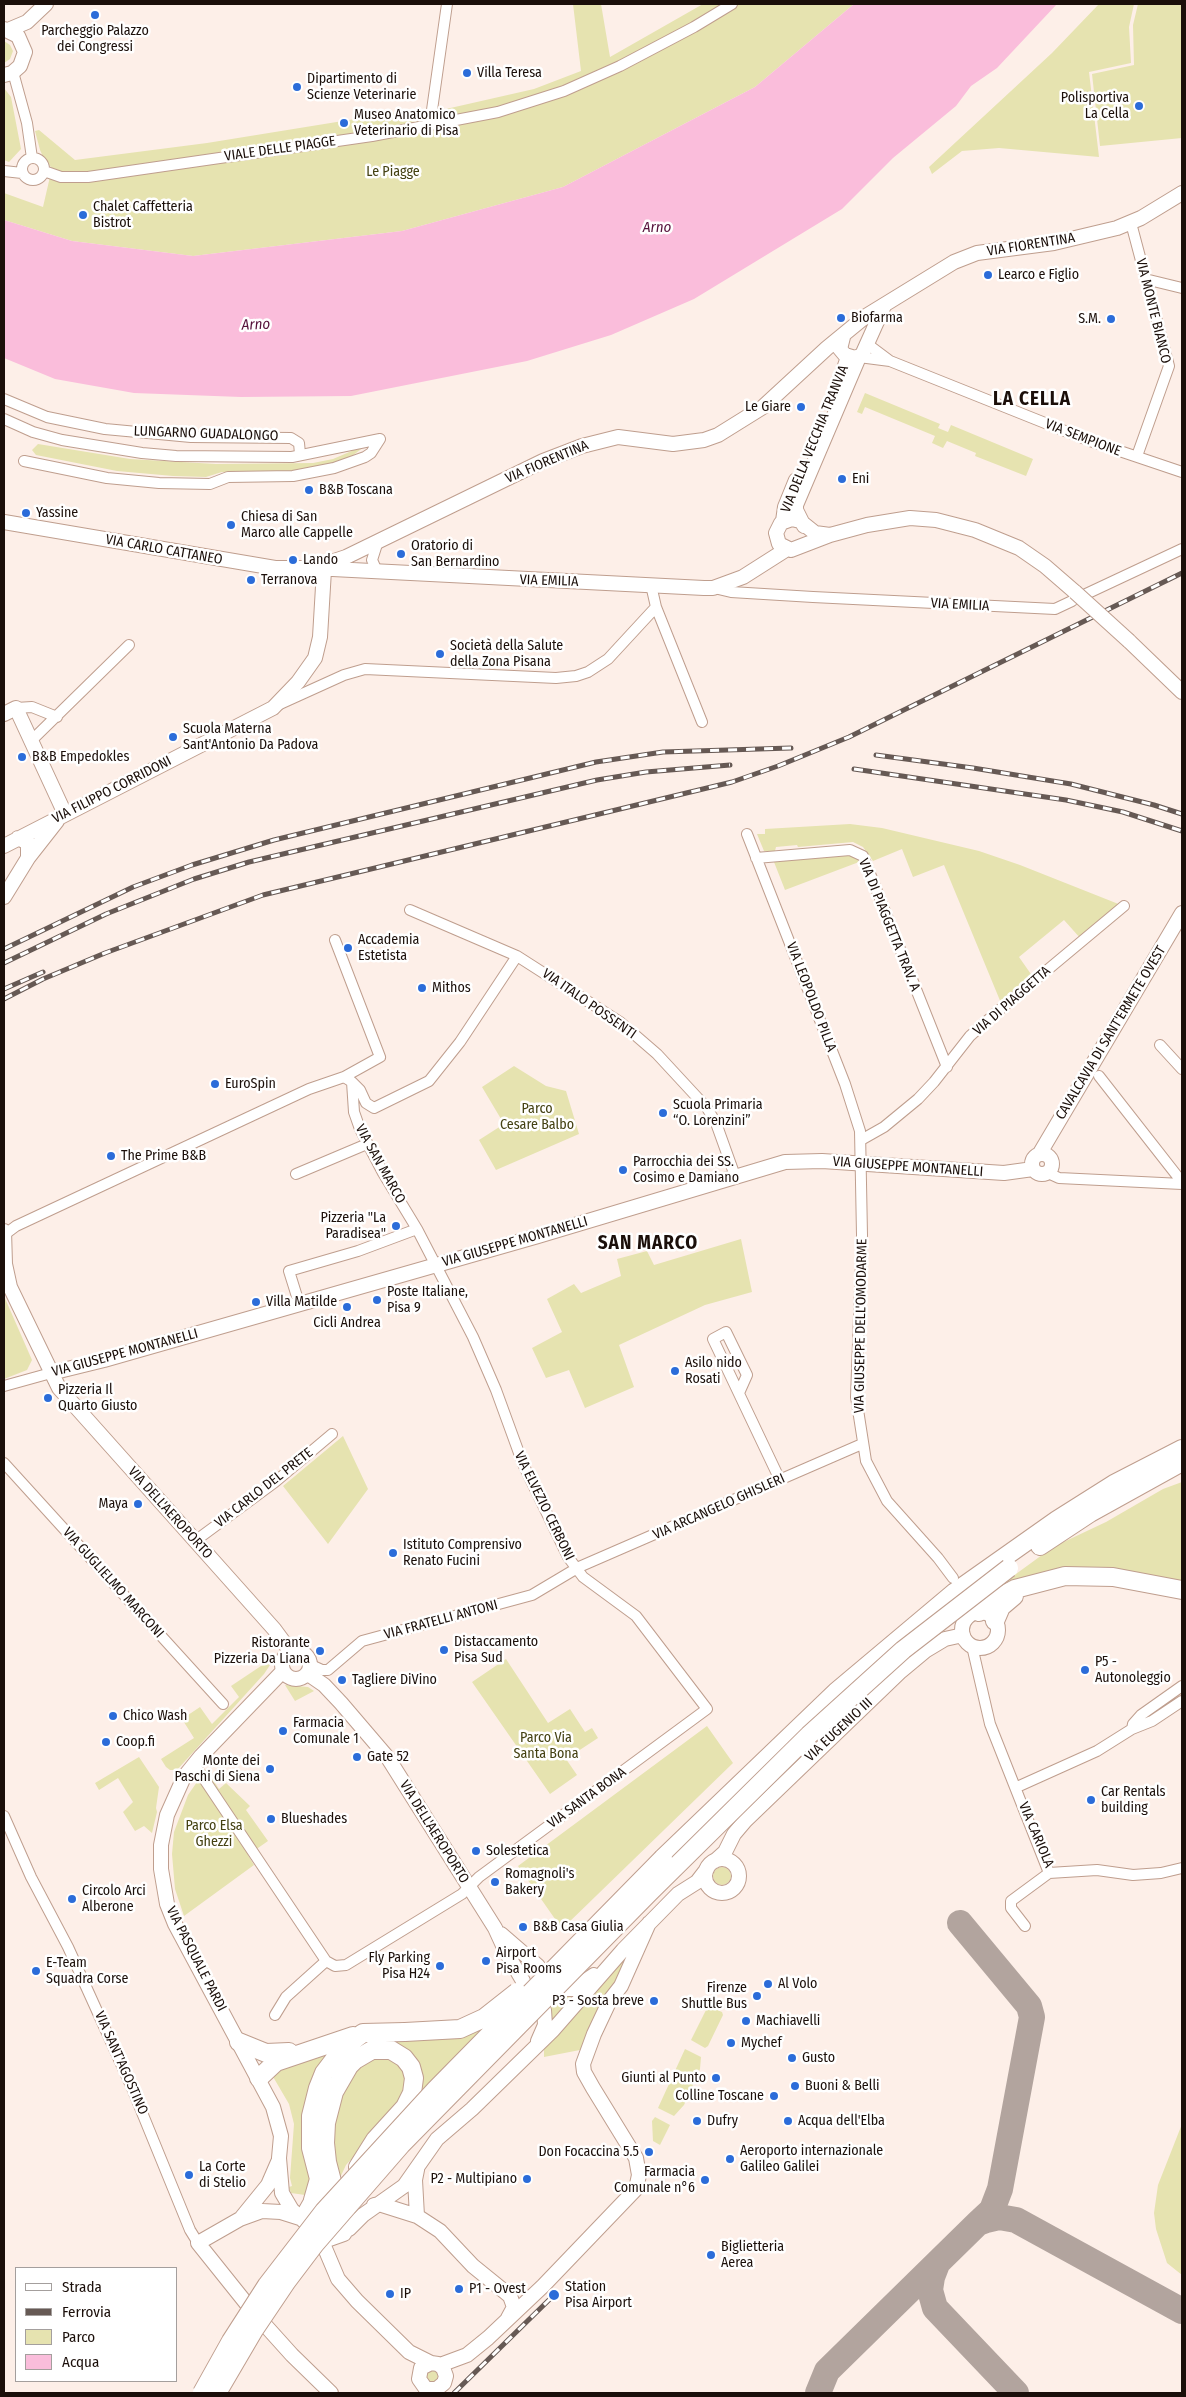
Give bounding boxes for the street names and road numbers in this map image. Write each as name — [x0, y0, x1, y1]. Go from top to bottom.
street label: VIALE DELLE PIAGGE — [223, 133, 337, 165]
street label: VIA FIORENTINA — [986, 230, 1076, 260]
street label: VIA MONTE BIANCO — [1132, 257, 1174, 365]
street label: VIA DELLA VECCHIA TRANVIA — [778, 363, 852, 515]
street label: VIA SEMPIONE — [1043, 416, 1123, 460]
street label: LUNGARNO GUADALONGO — [133, 423, 279, 445]
street label: VIA FIORENTINA — [503, 437, 591, 487]
street label: VIA CARLO CATTANEO — [104, 531, 224, 569]
street label: VIA EMILIA — [519, 572, 579, 590]
street label: VIA EMILIA — [930, 595, 990, 615]
street label: VIA FILIPPO CORRIDONI — [50, 753, 174, 827]
street label: VIA DI PIAGGETTA TRAV. A — [855, 856, 923, 994]
street label: VIA LEOPOLDO PILLA — [782, 940, 840, 1054]
street label: CAVALCAVIA DI SANT'ERMETE OVEST — [1052, 943, 1170, 1123]
street label: VIA DI PIAGGETTA — [970, 963, 1054, 1039]
street label: VIA ITALO POSSENTI — [539, 965, 639, 1043]
street label: VIA SAN MARCO — [351, 1121, 409, 1207]
street label: VIA GIUSEPPE MONTANELLI — [832, 1153, 984, 1181]
street label: VIA GIUSEPPE MONTANELLI — [440, 1213, 590, 1271]
street label: VIA GIUSEPPE DELL'OMODARME — [851, 1239, 871, 1413]
street label: VIA GIUSEPPE MONTANELLI — [50, 1325, 200, 1381]
street label: VIA CARLO DEL PRETE — [212, 1444, 316, 1532]
street label: VIA ELVEZIO CERBONI — [510, 1449, 578, 1563]
street label: VIA DELL'AEROPORTO — [124, 1464, 216, 1562]
street label: VIA ARCANGELO GHISLERI — [650, 1470, 788, 1544]
street label: VIA GUGLIELMO MARCONI — [59, 1524, 167, 1642]
street label: VIA FRATELLI ANTONI — [382, 1597, 500, 1643]
street label: VIA EUGENIO III — [802, 1695, 876, 1765]
street label: VIA SANTA BONA — [544, 1764, 630, 1832]
street label: VIA DELL'AEROPORTO — [396, 1777, 472, 1887]
street label: VIA CARIOLA — [1015, 1800, 1057, 1870]
street label: VIA PASQUALE PARDI — [162, 1904, 230, 2014]
street label: VIA SANT'AGOSTINO — [91, 2009, 151, 2117]

